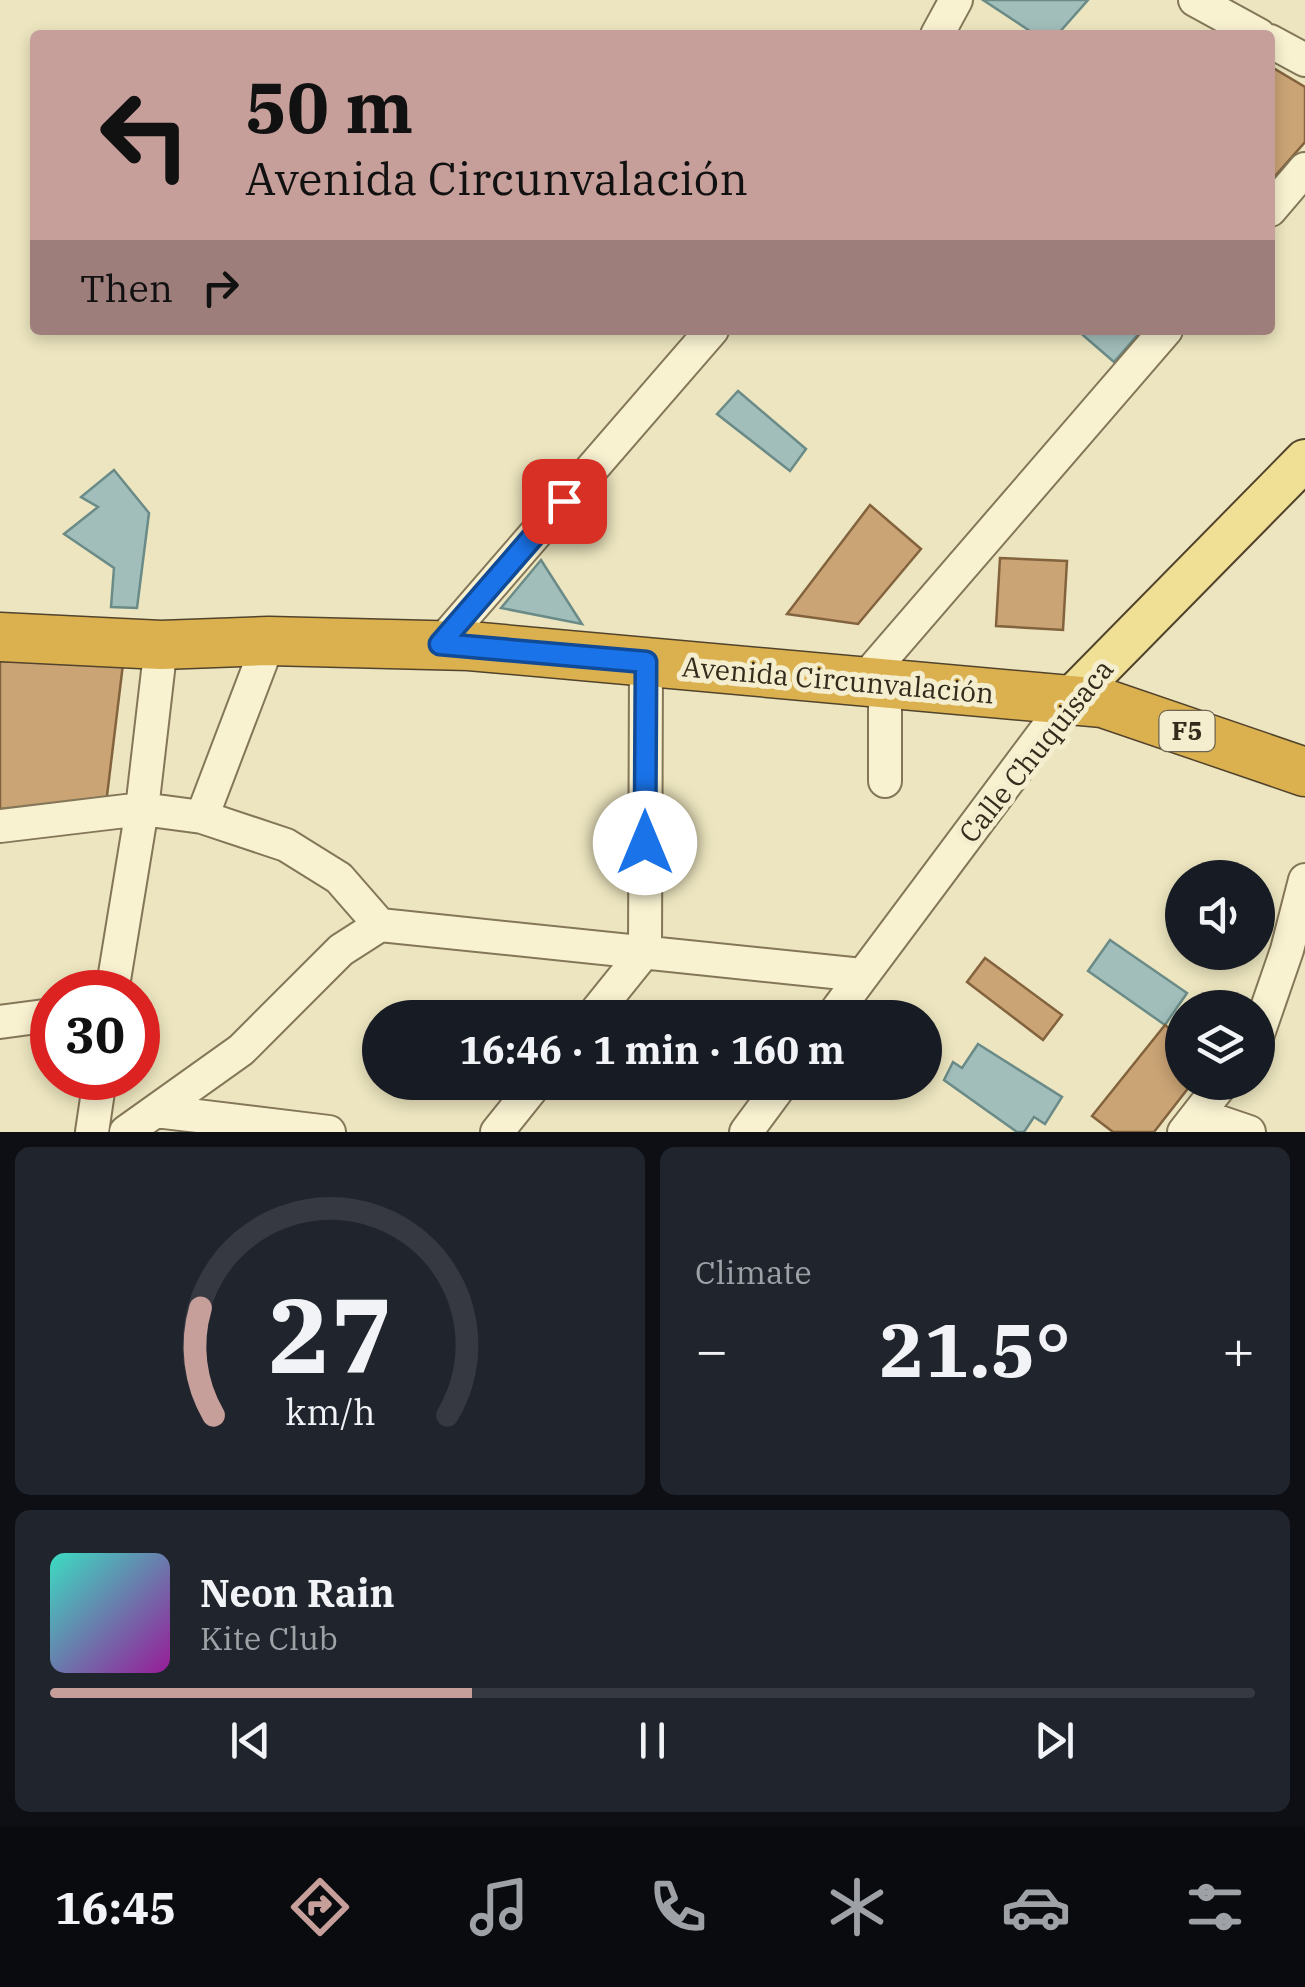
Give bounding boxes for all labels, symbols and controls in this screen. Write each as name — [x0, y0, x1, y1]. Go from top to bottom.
text: 50 m — [245, 61, 413, 152]
icon: left — [80, 70, 210, 200]
text: Avenida Circunvalación — [245, 149, 748, 207]
icon: right — [193, 260, 248, 315]
text: Then — [80, 263, 173, 312]
pin — [522, 459, 607, 544]
icon: arrive — [537, 474, 592, 529]
street label: Avenida Circunvalación — [681, 647, 996, 712]
street label: Calle Chuquisaca — [950, 651, 1121, 850]
road number: F5 — [1160, 711, 1214, 751]
position arrow — [593, 791, 697, 895]
map controls — [1165, 860, 1275, 1100]
button: sound — [1165, 860, 1275, 970]
speed limit sign: 30 — [30, 970, 160, 1100]
button: layers — [1165, 990, 1275, 1100]
text: 16:46 · 1 min · 160 m — [459, 1025, 845, 1074]
text: Climate — [695, 1251, 812, 1293]
text: 27 — [268, 1266, 392, 1402]
text: 21.5° — [879, 1300, 1071, 1398]
text: − — [695, 1314, 728, 1385]
text: + — [1222, 1314, 1255, 1385]
text: km/h — [285, 1388, 375, 1435]
text: Neon Rain — [200, 1568, 395, 1617]
text: Kite Club — [200, 1617, 338, 1659]
icon: previous — [223, 1713, 278, 1768]
icon: pause — [625, 1713, 680, 1768]
icon: next — [1027, 1713, 1082, 1768]
icon: directions — [285, 1872, 355, 1942]
icon: music — [464, 1872, 534, 1942]
icon: phone — [643, 1872, 713, 1942]
icon: climate — [822, 1872, 892, 1942]
icon: car — [1001, 1872, 1071, 1942]
icon: filters — [1180, 1872, 1250, 1942]
text: 16:45 — [55, 1878, 176, 1936]

